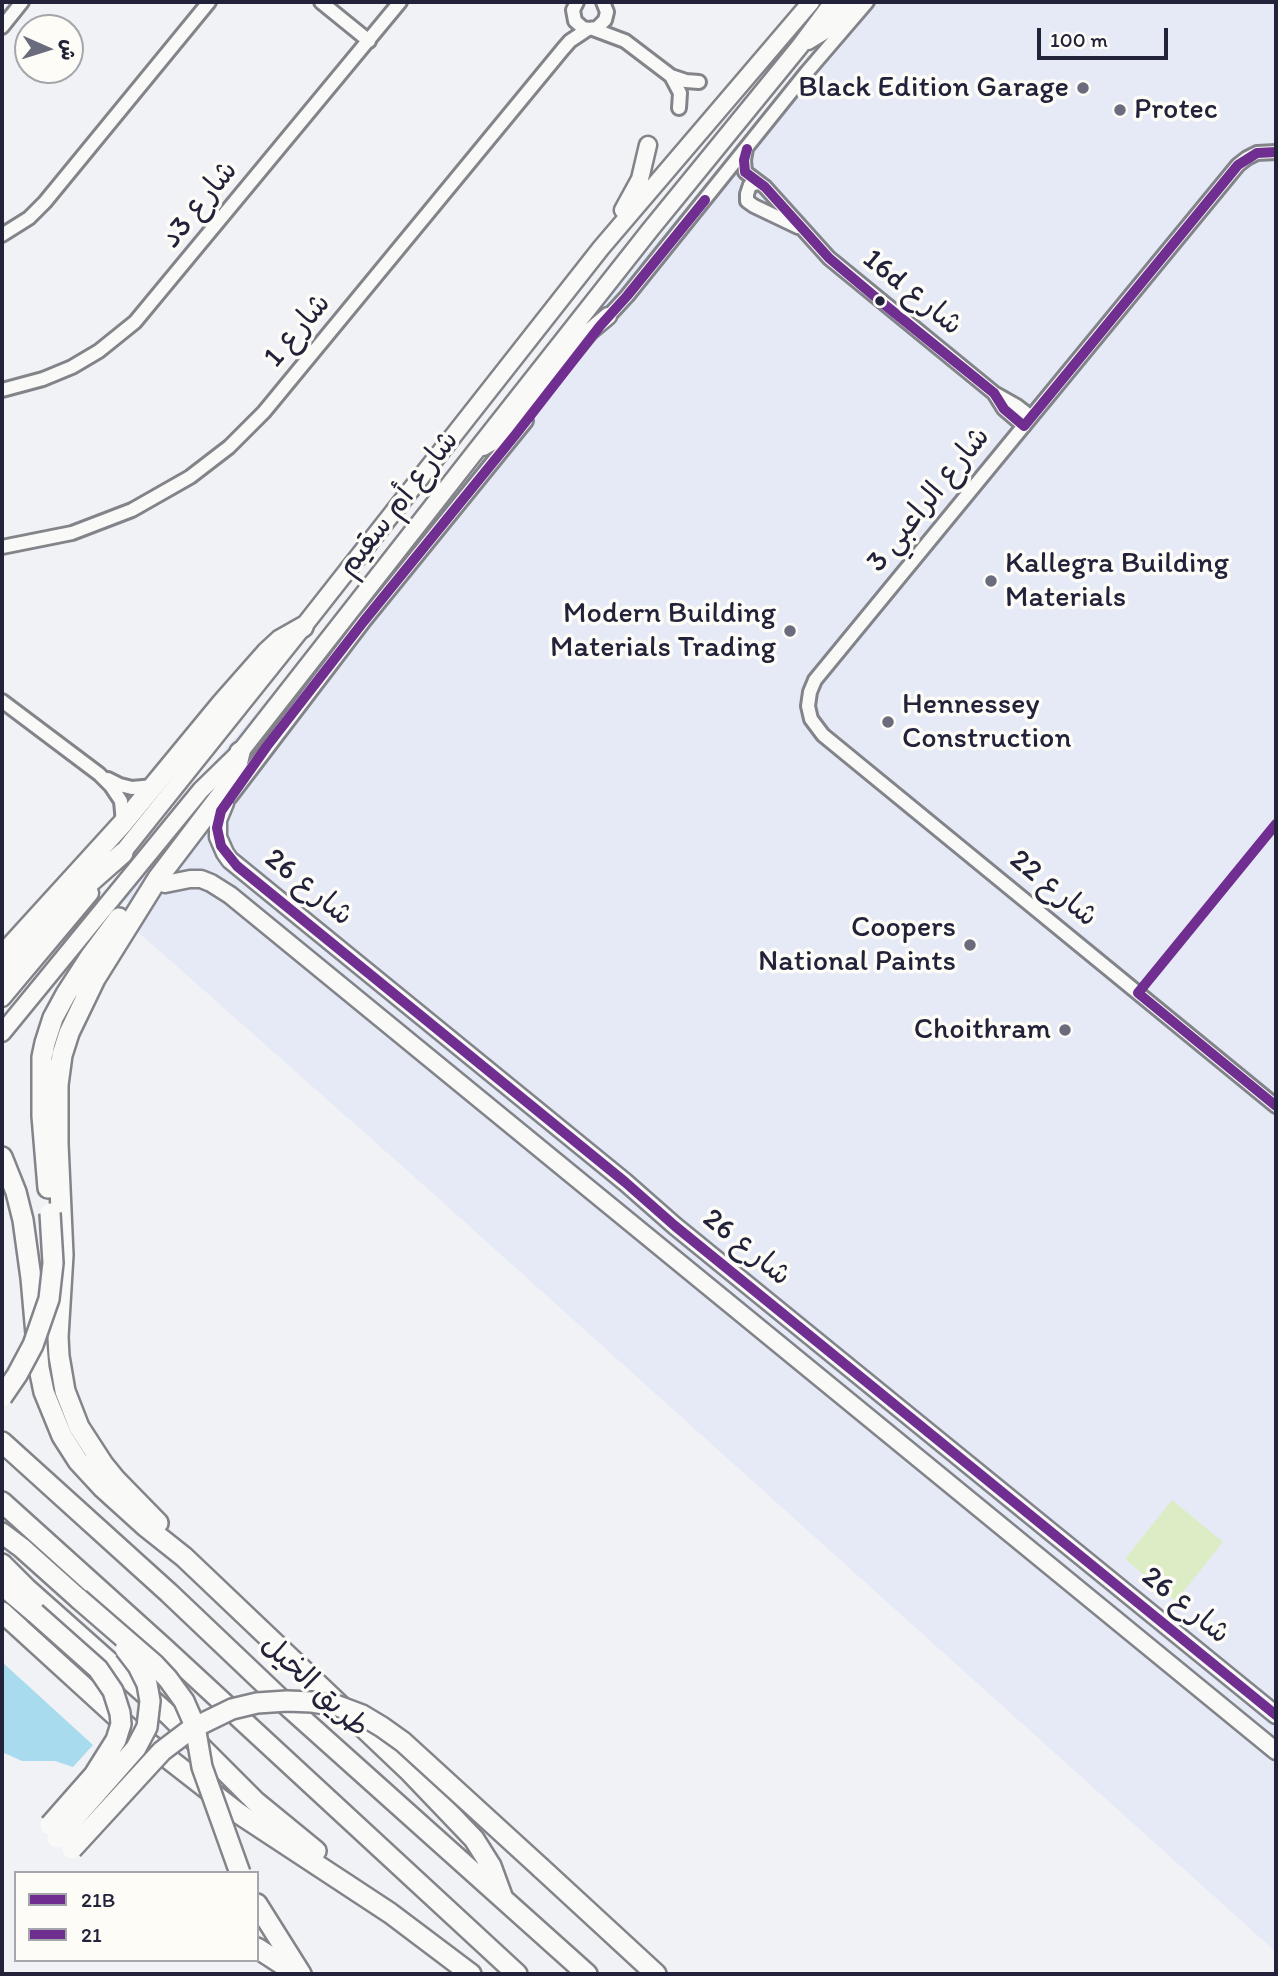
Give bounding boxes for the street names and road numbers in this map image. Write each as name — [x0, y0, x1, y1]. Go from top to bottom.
street label: شارع 3د — [154, 154, 246, 256]
street label: 16d شارع — [855, 242, 969, 344]
street label: شارع 1 — [257, 287, 339, 375]
street label: شارع الراعبي 3 — [860, 420, 998, 580]
street label: شارع أم سقيم — [331, 424, 467, 584]
street label: شارع 26 — [257, 842, 359, 934]
street label: شارع 22 — [1002, 843, 1104, 935]
street label: شارع 26 — [695, 1202, 797, 1294]
street label: شارع 26 — [1134, 1560, 1236, 1652]
street label: طريق الخيل — [252, 1628, 376, 1746]

